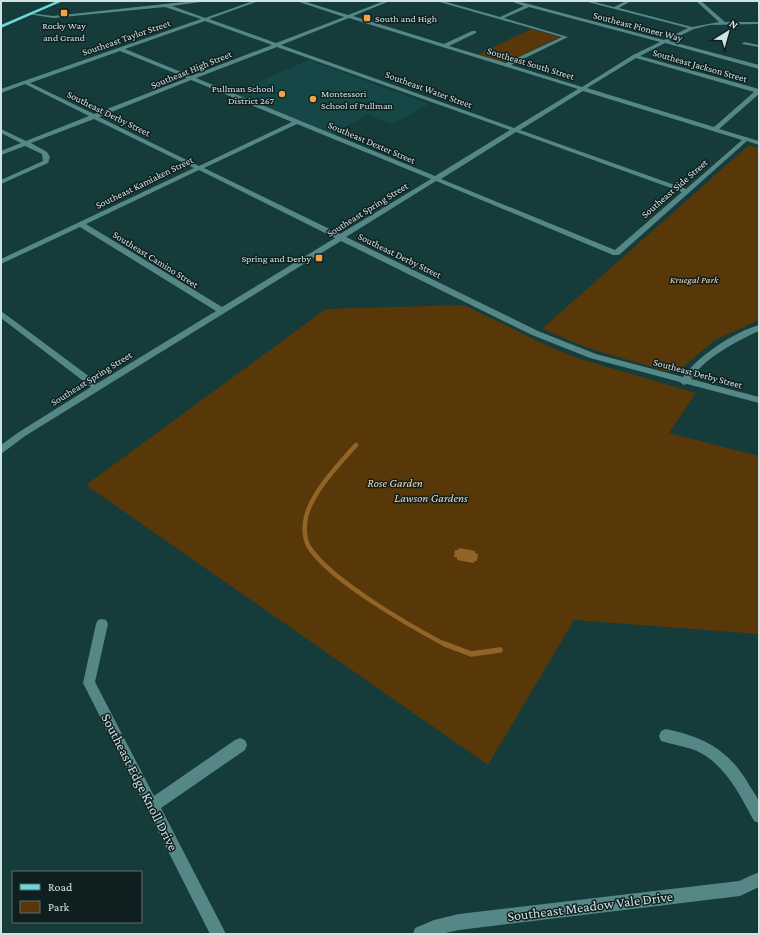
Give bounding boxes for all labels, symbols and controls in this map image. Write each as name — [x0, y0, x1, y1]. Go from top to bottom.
marker: Rocky Way and Grand — [59, 8, 69, 18]
street label: Southeast Pioneer Way — [592, 9, 684, 44]
north arrow — [708, 12, 748, 52]
marker: South and High — [362, 13, 372, 23]
place label: South and High — [375, 13, 438, 24]
street label: Southeast Taylor Street — [81, 17, 172, 58]
text: N — [727, 17, 741, 31]
place label: Rocky Way and Grand — [42, 20, 86, 43]
street label: Southeast South Street — [486, 45, 576, 82]
street label: Southeast Jackson Street — [651, 47, 749, 84]
street label: Southeast High Street — [149, 48, 234, 91]
street label: Southeast Water Street — [384, 69, 474, 111]
place label: Pullman School District 267 — [212, 83, 274, 106]
street label: Southeast Derby Street — [65, 88, 153, 139]
place label: Montessori School of Pullman — [321, 88, 394, 111]
marker: Pullman School District 267 — [277, 89, 287, 99]
marker: Montessori School of Pullman — [308, 94, 318, 104]
street label: Southeast Dexter Street — [326, 119, 418, 166]
street label: Southeast Kamiaken Street — [94, 154, 195, 211]
street label: Southeast Side Street — [639, 156, 710, 220]
street label: Southeast Spring Street — [325, 180, 410, 239]
street label: Southeast Camino Street — [111, 229, 201, 291]
street label: Southeast Derby Street — [356, 230, 444, 281]
place label: Spring and Derby — [241, 253, 311, 264]
marker: Spring and Derby — [314, 253, 324, 263]
park label: Kruegal Park — [670, 274, 719, 285]
street label: Southeast Spring Street — [49, 349, 134, 408]
street label: Southeast Derby Street — [652, 356, 744, 391]
park label: Rose Garden — [367, 476, 423, 490]
park label: Lawson Gardens — [394, 491, 468, 505]
street label: Southeast Edge Knoll Drive — [98, 711, 182, 853]
legend — [12, 871, 142, 923]
text: Road — [48, 880, 73, 894]
street label: Southeast Meadow Vale Drive — [506, 888, 674, 924]
text: Park — [48, 900, 70, 914]

